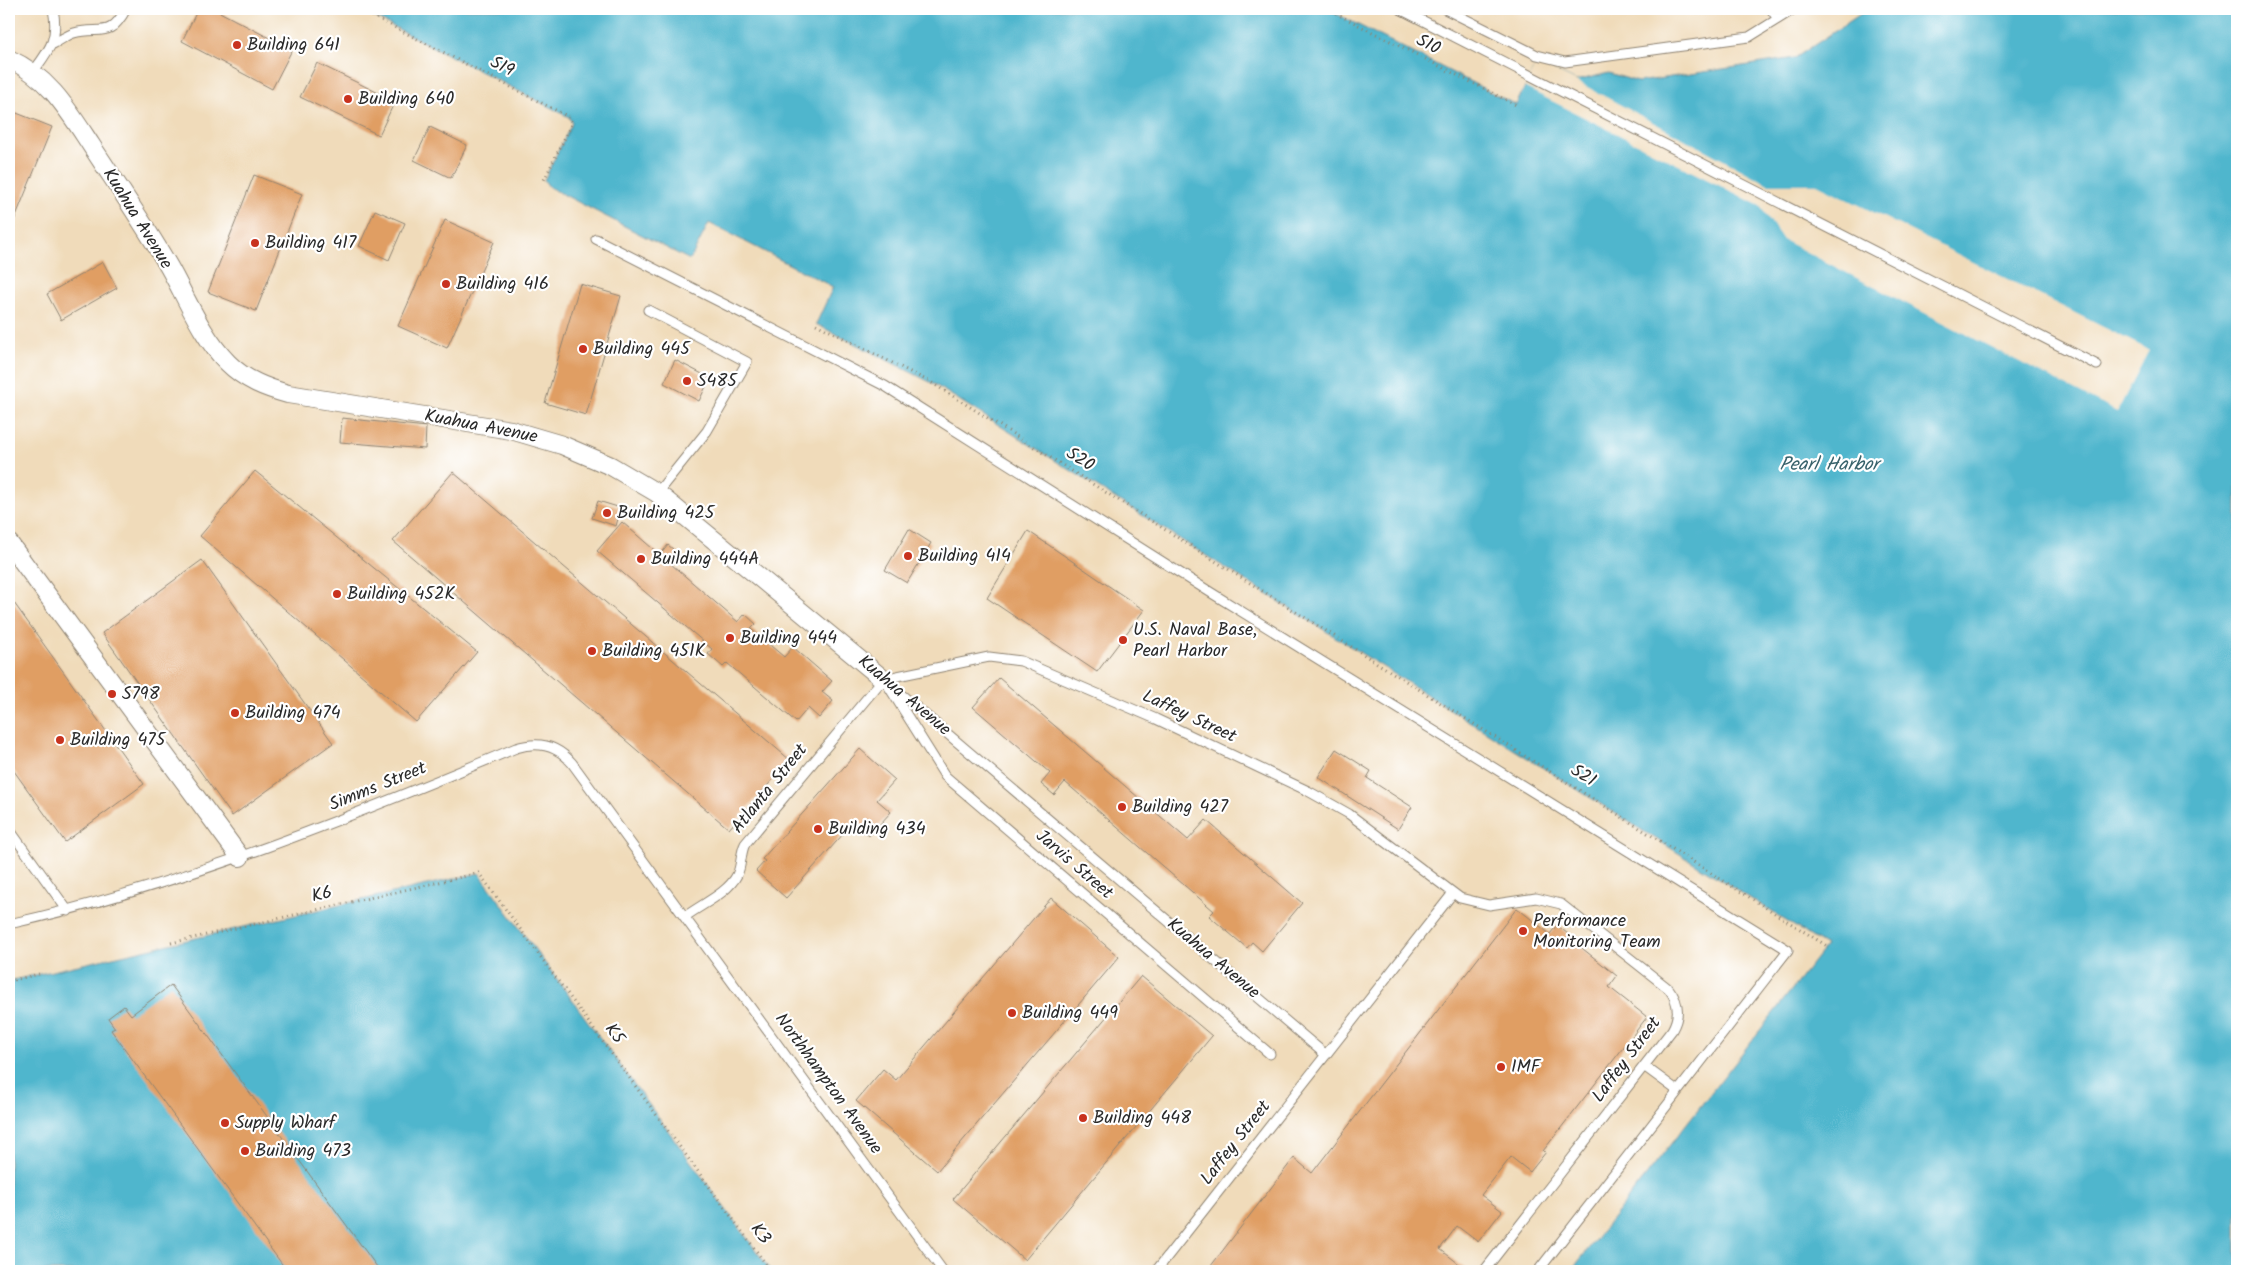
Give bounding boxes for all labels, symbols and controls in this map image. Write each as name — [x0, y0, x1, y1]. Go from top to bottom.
street label: S10 — [1411, 27, 1445, 63]
place label: Building 641 — [247, 31, 340, 60]
marker: Building 641 — [231, 39, 243, 51]
street label: S19 — [485, 49, 519, 85]
place label: Building 640 — [358, 85, 454, 114]
marker: Building 640 — [342, 93, 354, 105]
street label: Kuahua Avenue — [94, 163, 180, 275]
place label: Building 417 — [265, 229, 357, 258]
marker: Building 417 — [249, 237, 261, 249]
place label: Building 416 — [456, 270, 549, 299]
marker: Building 416 — [440, 278, 452, 290]
place label: Building 445 — [593, 335, 691, 364]
marker: Building 445 — [577, 343, 589, 355]
place label: S485 — [697, 367, 738, 396]
marker: S485 — [681, 375, 693, 387]
street label: Kuahua Avenue — [422, 402, 540, 452]
street label: S20 — [1060, 440, 1100, 480]
water label: Pearl Harbor — [1779, 450, 1882, 480]
place label: Building 425 — [617, 499, 716, 528]
marker: Building 425 — [601, 507, 613, 519]
place label: Building 414 — [918, 542, 1011, 571]
place label: Building 444A — [651, 545, 759, 574]
marker: Building 414 — [902, 550, 914, 562]
marker: Building 444A — [635, 553, 647, 565]
place label: Building 452K — [347, 580, 455, 609]
marker: Building 452K — [331, 588, 343, 600]
place label: U.S. Naval Base, Pearl Harbor — [1133, 616, 1257, 666]
place label: Building 444 — [740, 624, 837, 653]
marker: Building 444 — [724, 632, 736, 644]
marker: U.S. Naval Base, Pearl Harbor — [1117, 634, 1129, 646]
place label: Building 451K — [602, 637, 706, 666]
marker: Building 451K — [586, 645, 598, 657]
street label: Kuahua Avenue — [851, 648, 957, 744]
place label: S798 — [122, 680, 160, 709]
street label: Laffey Street — [1137, 682, 1242, 752]
marker: S798 — [106, 688, 118, 700]
place label: Building 474 — [245, 699, 341, 728]
marker: Building 474 — [229, 707, 241, 719]
place label: Building 475 — [70, 726, 167, 755]
marker: Building 475 — [54, 734, 66, 746]
street label: Atlanta Street — [725, 737, 816, 840]
street label: Simms Street — [325, 754, 432, 820]
street label: S21 — [1564, 757, 1602, 795]
place label: Building 427 — [1132, 793, 1229, 822]
marker: Building 427 — [1116, 801, 1128, 813]
place label: Building 434 — [828, 815, 926, 844]
marker: Building 434 — [812, 823, 824, 835]
street label: Jarvis Street — [1029, 823, 1120, 908]
street label: K6 — [309, 879, 335, 911]
place label: Performance Monitoring Team — [1533, 907, 1660, 957]
street label: Kuahua Avenue — [1160, 911, 1266, 1007]
marker: Performance Monitoring Team — [1517, 925, 1529, 937]
place label: Building 449 — [1022, 999, 1118, 1028]
street label: Northhampton Avenue — [767, 1007, 889, 1161]
marker: Building 449 — [1006, 1007, 1018, 1019]
street label: Laffey Street — [1585, 1010, 1670, 1109]
street label: K5 — [596, 1017, 632, 1052]
place label: IMF — [1511, 1053, 1542, 1082]
marker: IMF — [1495, 1061, 1507, 1073]
street label: Laffey Street — [1193, 1093, 1279, 1192]
place label: Building 448 — [1093, 1104, 1191, 1133]
place label: Supply Wharf — [235, 1109, 338, 1138]
marker: Building 448 — [1077, 1112, 1089, 1124]
marker: Supply Wharf — [219, 1117, 231, 1129]
place label: Building 473 — [255, 1137, 351, 1166]
marker: Building 473 — [239, 1145, 251, 1157]
street label: K3 — [742, 1217, 778, 1251]

